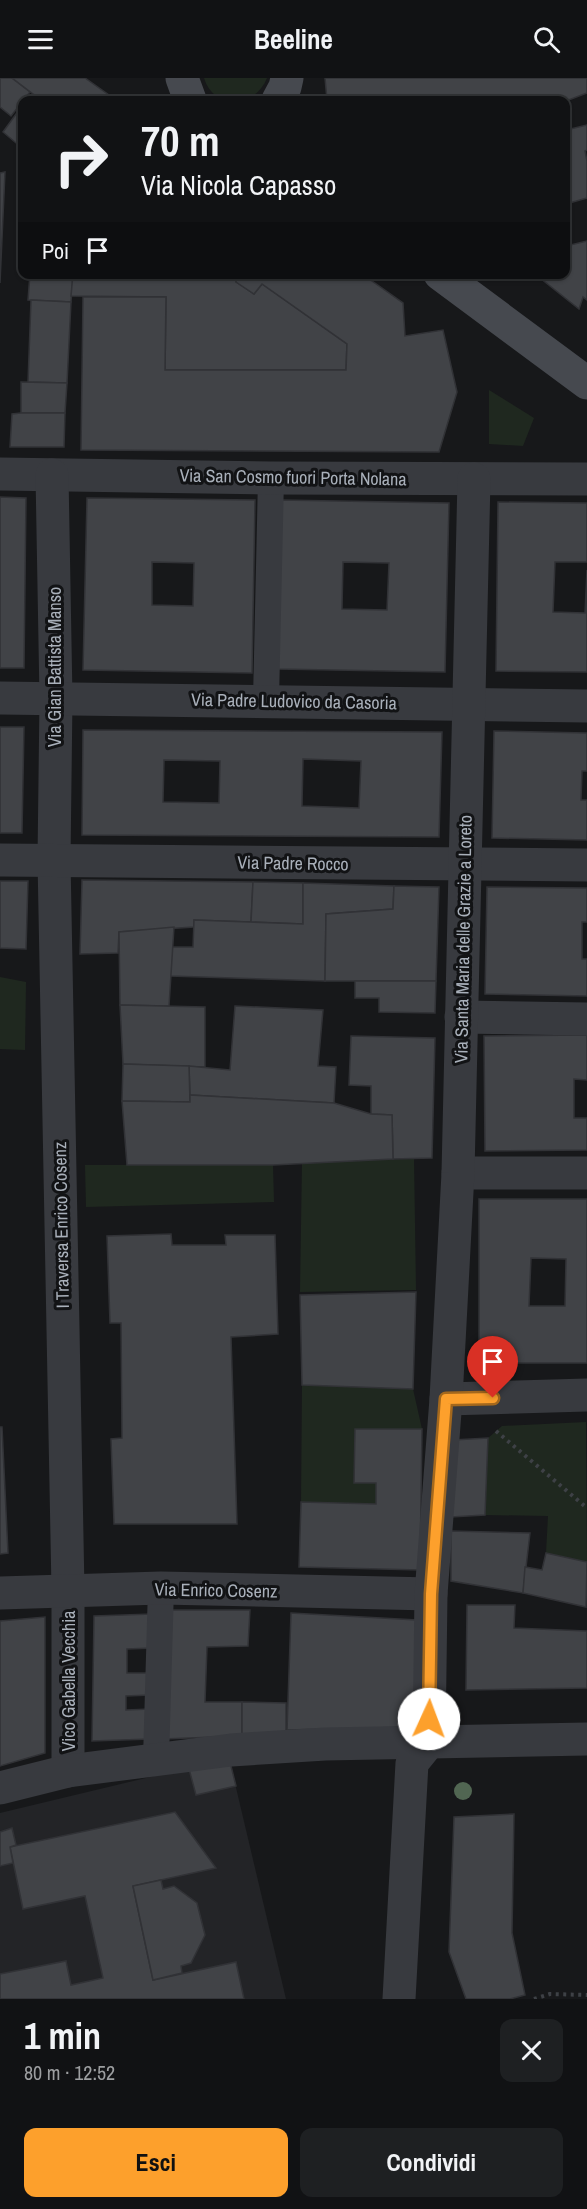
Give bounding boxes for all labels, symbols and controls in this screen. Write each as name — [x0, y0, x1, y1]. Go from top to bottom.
text: Beeline — [254, 21, 333, 57]
icon: menu — [24, 23, 57, 56]
icon: search — [530, 23, 563, 56]
text: 70 m — [141, 113, 220, 169]
icon: right — [42, 120, 120, 198]
text: Via Nicola Capasso — [141, 167, 336, 203]
icon: arrive — [81, 234, 114, 267]
text: Poi — [42, 236, 69, 266]
street label: Via San Cosmo fuori Porta Nolana — [179, 463, 407, 491]
street label: Via Gian Battista Manso — [42, 587, 67, 747]
street label: Via Padre Ludovico da Casoria — [191, 687, 397, 715]
street label: Via Santa Maria delle Grazie a Loreto — [448, 815, 478, 1063]
street label: Via Padre Rocco — [237, 850, 349, 876]
street label: I Traversa Enrico Cosenz — [47, 1142, 75, 1308]
pin — [467, 1336, 518, 1398]
icon: arrive — [476, 1345, 509, 1378]
street label: Via Enrico Cosenz — [154, 1576, 278, 1604]
street label: Vico Gabella Vecchia — [56, 1611, 81, 1751]
position arrow — [397, 1687, 461, 1751]
text: 1 min — [24, 2012, 101, 2060]
button: close — [500, 2019, 563, 2082]
text: 80 m · 12:52 — [24, 2059, 115, 2086]
button: Esci — [24, 2128, 288, 2197]
button: Condividi — [300, 2128, 563, 2197]

